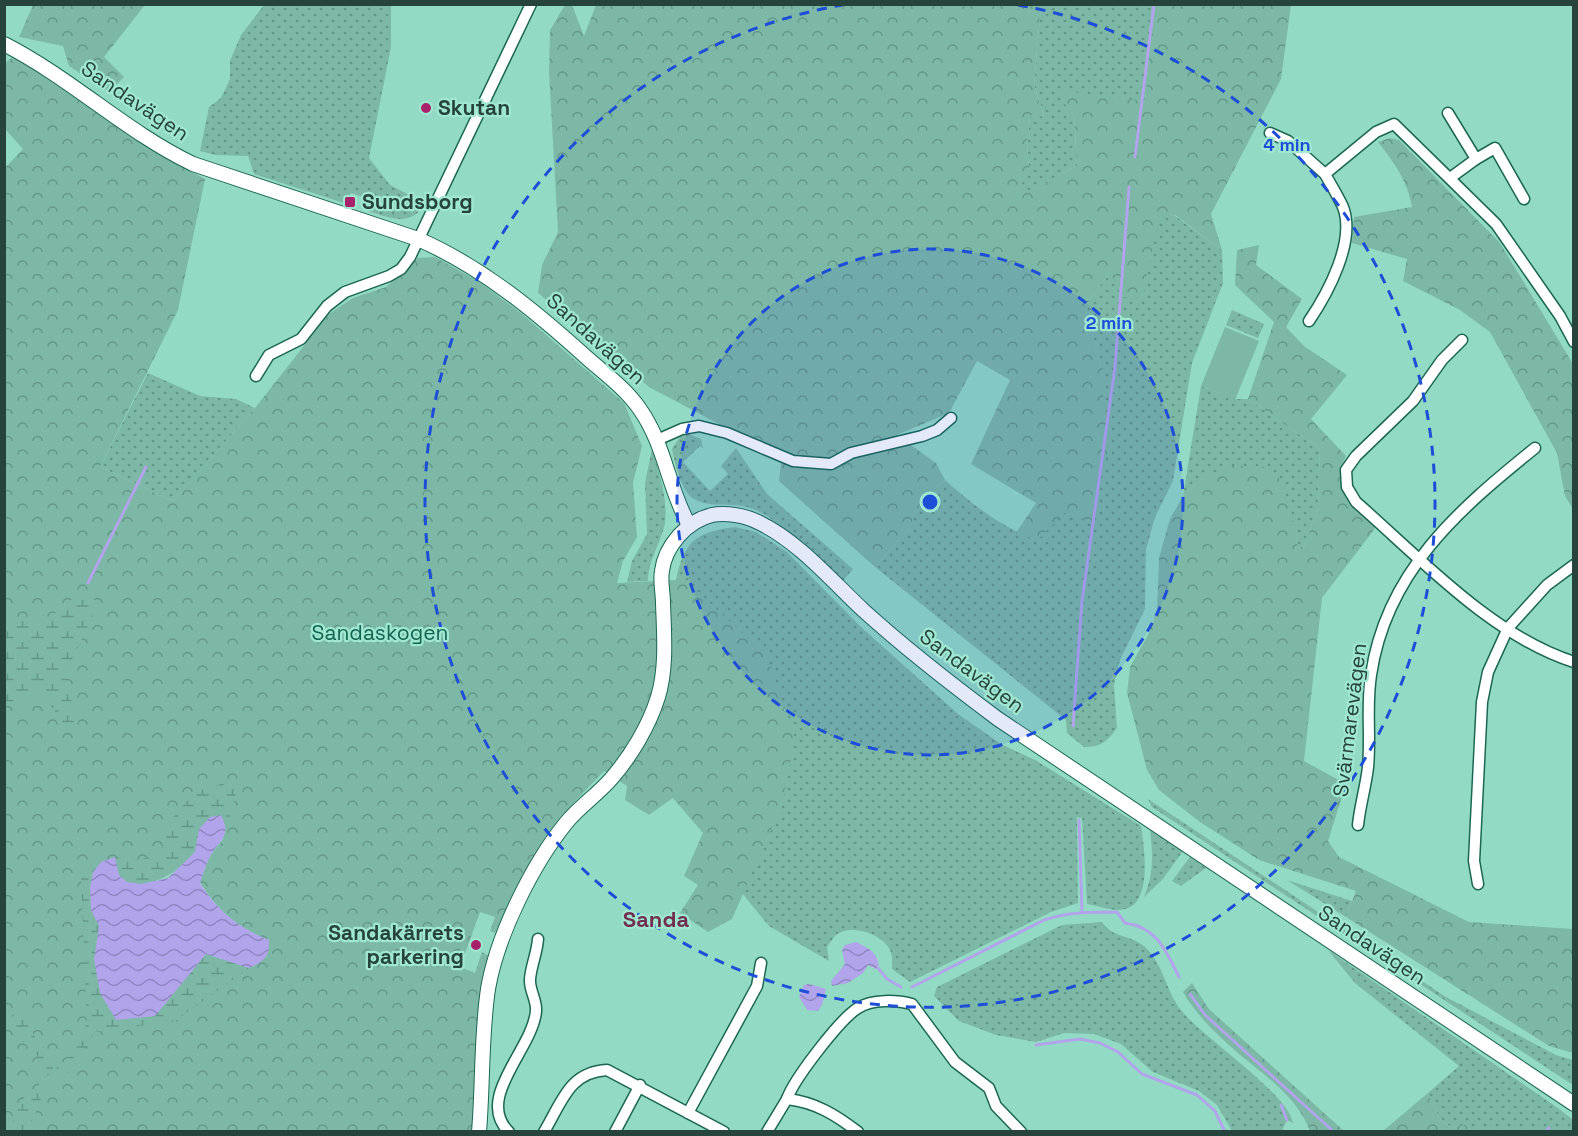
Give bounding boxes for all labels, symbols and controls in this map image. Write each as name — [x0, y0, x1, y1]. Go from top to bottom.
street label: Sandavägen — [76, 55, 194, 147]
place label: Skutan — [438, 94, 510, 121]
marker: Skutan — [419, 101, 433, 115]
text: 4 min — [1263, 133, 1311, 156]
place label: Sundsborg — [362, 188, 473, 215]
marker: Sundsborg — [343, 195, 357, 209]
street label: Sandavägen — [541, 287, 652, 390]
text: 2 min — [1086, 311, 1132, 334]
centre of rings — [920, 492, 940, 512]
park label: Sandaskogen — [312, 619, 448, 646]
street label: Sandavägen — [914, 622, 1030, 719]
street label: Svärmarevägen — [1327, 641, 1372, 799]
street label: Sandavägen — [1313, 899, 1431, 991]
district label: Sanda — [623, 905, 689, 933]
place label: Sandakärrets parkering — [328, 919, 464, 970]
marker: Sandakärrets parkering — [469, 938, 483, 952]

